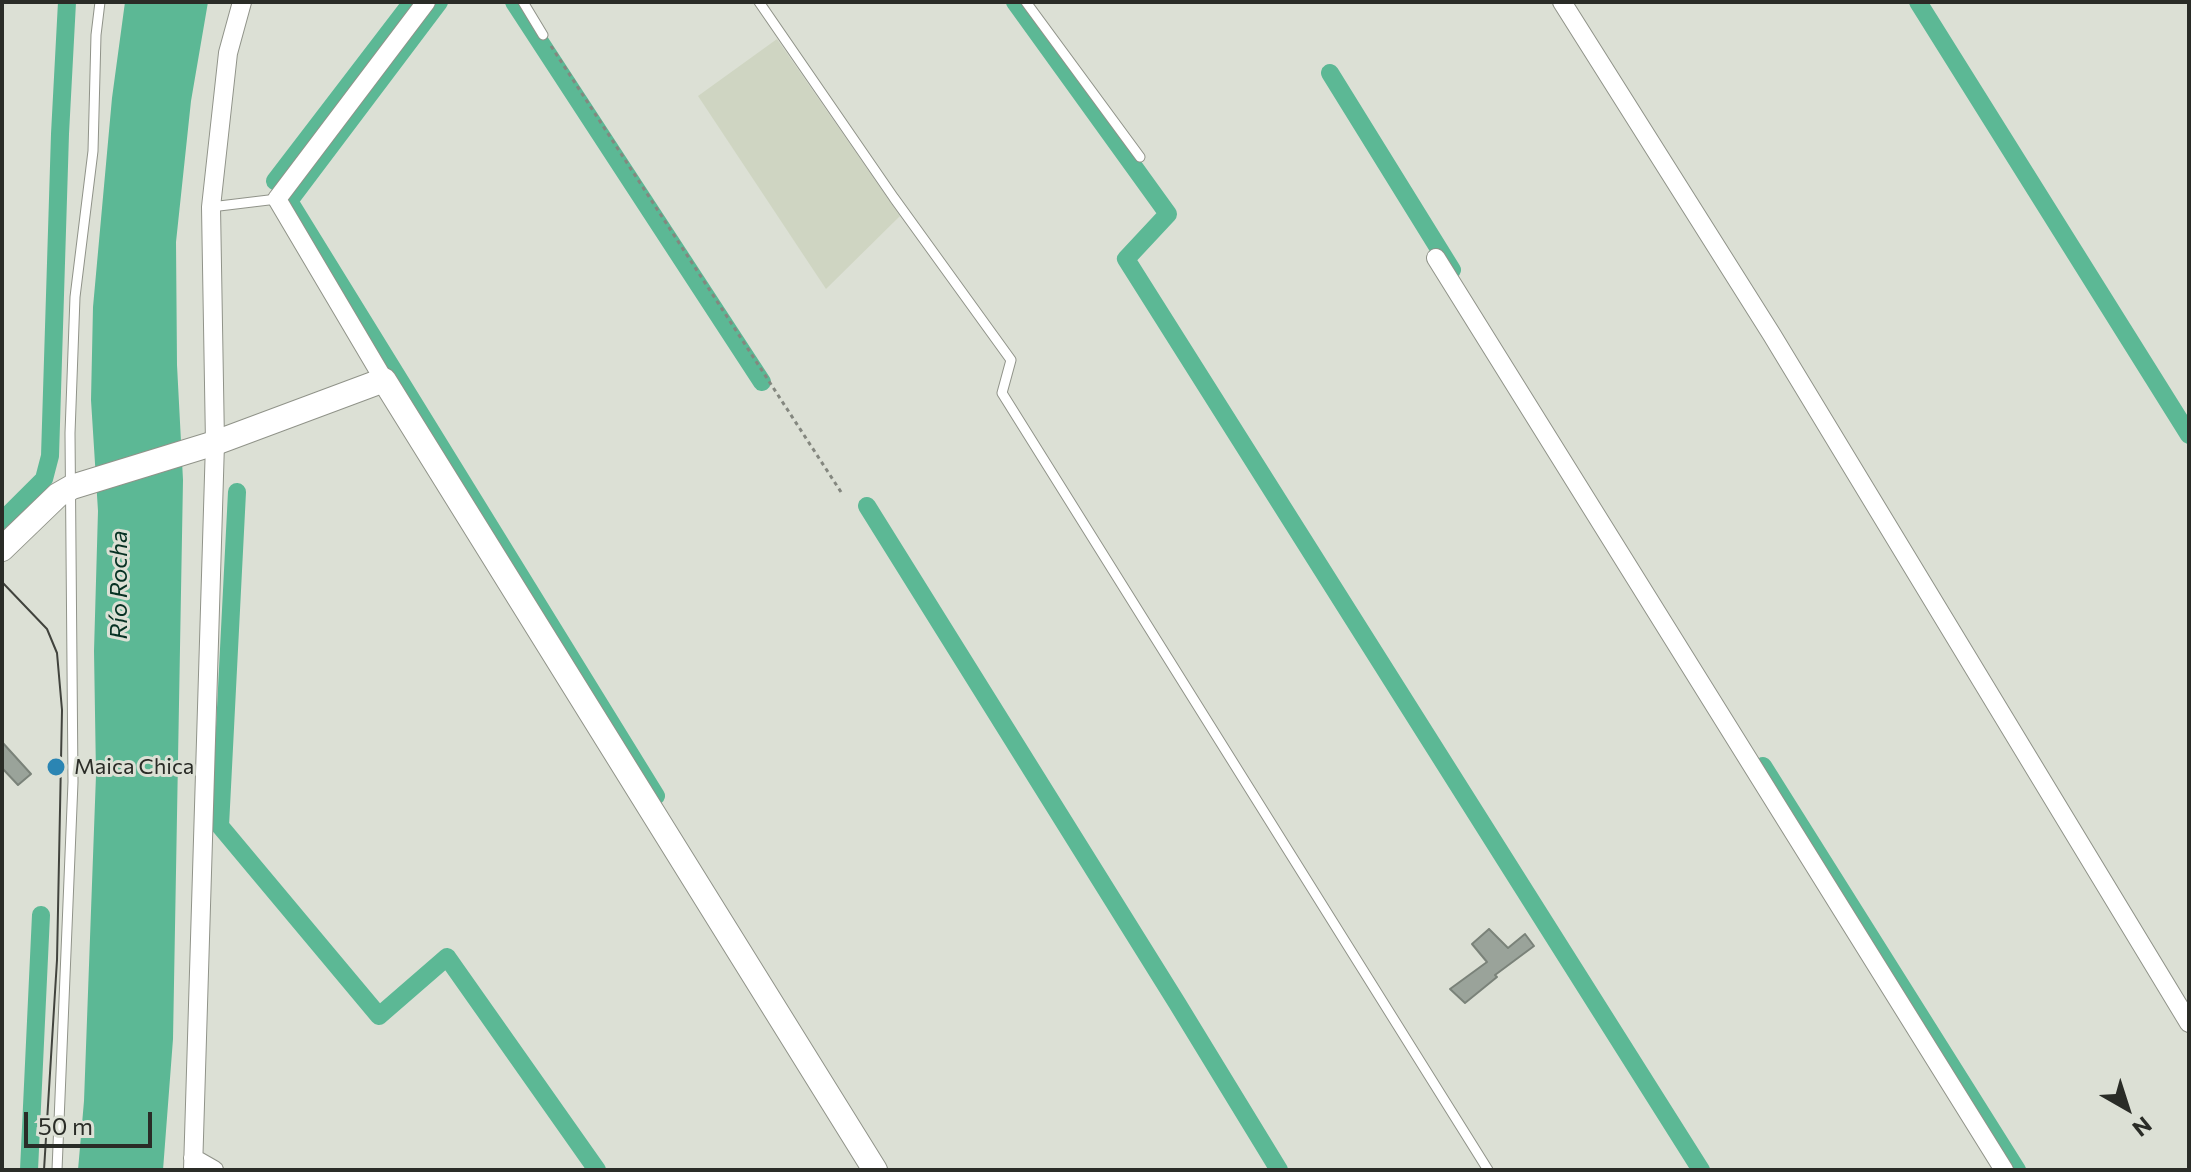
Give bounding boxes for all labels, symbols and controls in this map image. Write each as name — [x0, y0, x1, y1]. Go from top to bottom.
water label: Río Rocha — [105, 531, 133, 639]
place label: Maica Chica — [74, 754, 194, 780]
marker: Maica Chica — [45, 756, 67, 778]
north arrow — [2087, 1068, 2167, 1148]
scale bar — [28, 1096, 156, 1146]
text: 50 m — [38, 1111, 93, 1140]
text: N — [2128, 1111, 2157, 1143]

